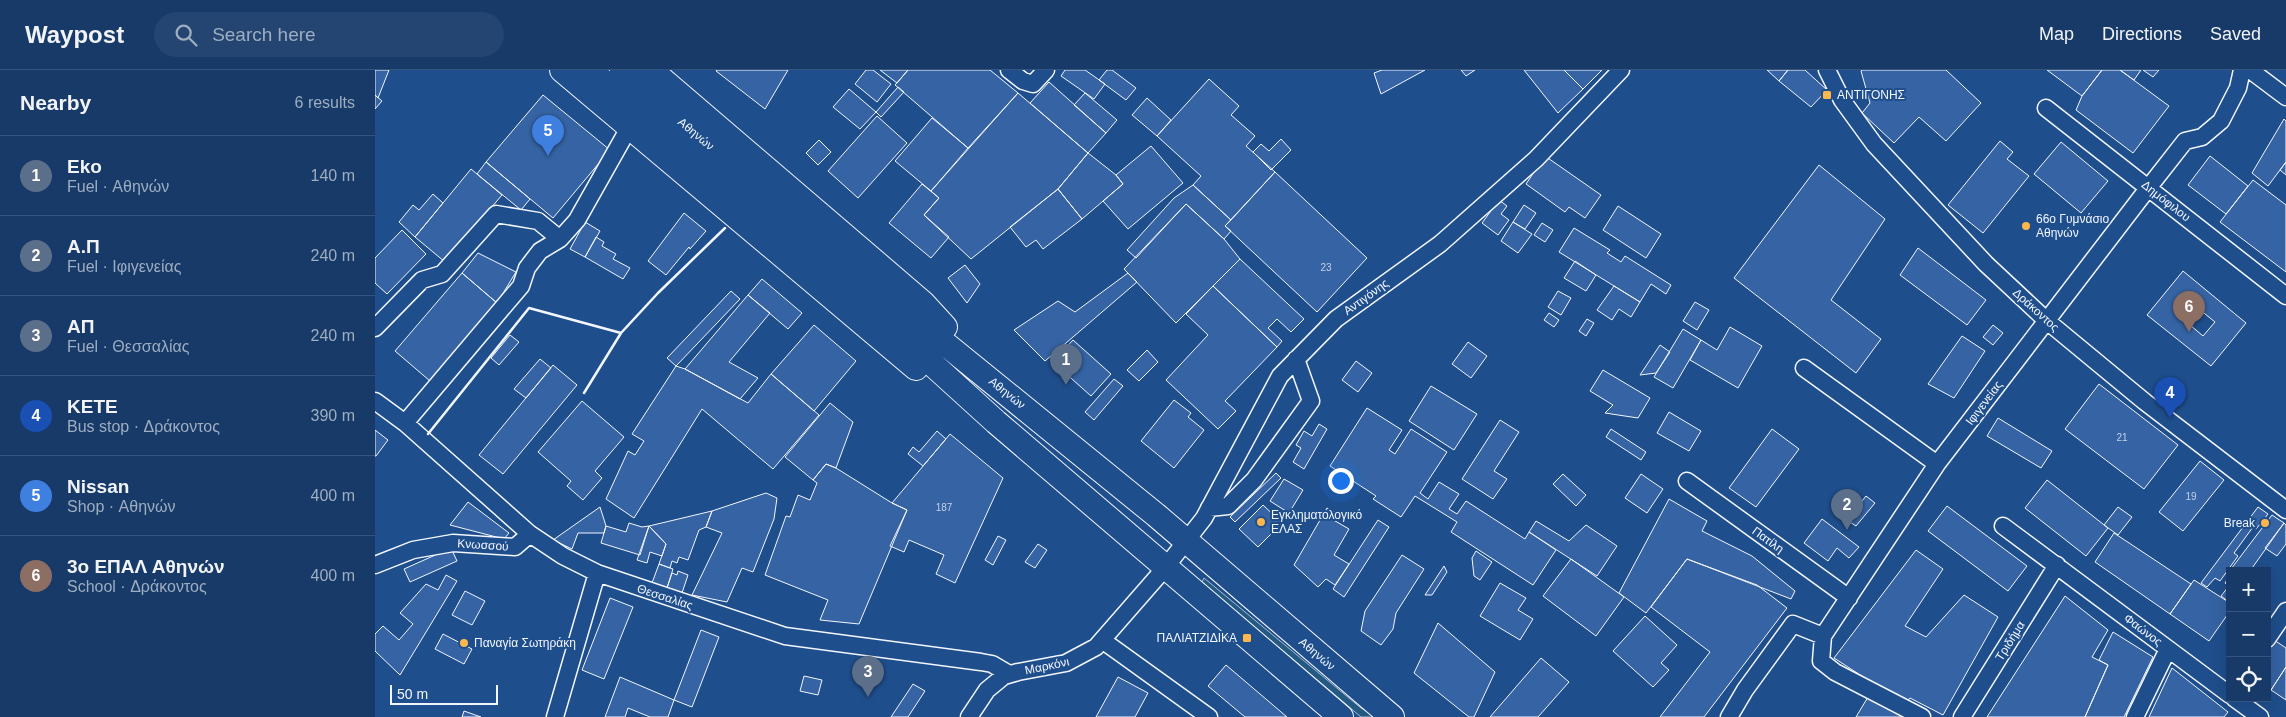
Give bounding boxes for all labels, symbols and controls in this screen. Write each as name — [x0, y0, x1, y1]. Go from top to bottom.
search box — [154, 12, 504, 57]
text: Waypost — [25, 21, 124, 48]
icon: search — [172, 21, 200, 49]
text: Search here — [212, 24, 316, 45]
text: Map — [2039, 24, 2074, 44]
text: Directions — [2102, 24, 2182, 44]
text: Saved — [2210, 24, 2261, 44]
place label: ΑΝΤΙΓΟΝΗΣ — [1837, 88, 1905, 102]
marker: ΑΝΤΙΓΟΝΗΣ — [1821, 89, 1833, 101]
text: Nearby — [20, 91, 91, 114]
text: 6 results — [295, 94, 355, 111]
pin: 5 — [532, 115, 564, 156]
street label: Αθηνών — [675, 115, 717, 153]
text: Eko — [67, 156, 102, 177]
text: 1 — [32, 167, 40, 184]
text: 140 m — [311, 167, 355, 184]
text: Fuel · Αθηνών — [67, 178, 169, 195]
street label: Δημόφιλου — [2139, 178, 2193, 224]
place label: 66ο Γυμνάσιο Αθηνών — [2036, 212, 2109, 240]
marker: 66ο Γυμνάσιο Αθηνών — [2020, 220, 2032, 232]
text: Α.Π — [67, 236, 100, 257]
text: 2 — [32, 247, 40, 264]
text: 240 m — [311, 247, 355, 264]
text: Fuel · Ιφιγενείας — [67, 258, 182, 275]
house number: 23 — [1320, 262, 1332, 273]
street label: Αντιγόνης — [1341, 276, 1391, 318]
street label: Δράκοντος — [2010, 286, 2062, 335]
pin: 6 — [2173, 291, 2205, 332]
text: ΑΠ — [67, 316, 94, 337]
text: 3 — [32, 327, 40, 344]
text: 240 m — [311, 327, 355, 344]
text: Fuel · Θεσσαλίας — [67, 338, 189, 355]
pin: 1 — [1050, 344, 1082, 385]
street label: Αθηνών — [986, 374, 1028, 412]
pin: 4 — [2154, 377, 2186, 418]
street label: Ιφιγενείας — [1963, 378, 2005, 428]
text: ΚΕΤΕ — [67, 396, 118, 417]
text: 4 — [32, 407, 40, 424]
text: 390 m — [311, 407, 355, 424]
text: Bus stop · Δράκοντος — [67, 418, 220, 435]
house number: 21 — [2116, 432, 2128, 443]
your location — [1328, 468, 1354, 494]
text: Nissan — [67, 476, 129, 497]
text: 5 — [32, 487, 40, 504]
text: 400 m — [311, 487, 355, 504]
pin: 2 — [1831, 489, 1863, 530]
house number: 19 — [2185, 491, 2197, 502]
text: Shop · Αθηνών — [67, 498, 176, 515]
house number: 187 — [936, 502, 953, 513]
place label: Εγκληματολογικό ΕΛΑΣ — [1271, 508, 1363, 536]
marker: Εγκληματολογικό ΕΛΑΣ — [1255, 516, 1267, 528]
place label: Break — [2224, 516, 2256, 530]
marker: Break — [2259, 517, 2271, 529]
street label: Πατίλη — [1749, 524, 1787, 556]
street label: Κνωσσού — [457, 536, 509, 554]
text: 3ο ΕΠΑΛ Αθηνών — [67, 556, 225, 577]
text: 6 — [32, 567, 40, 584]
text: 400 m — [311, 567, 355, 584]
map controls — [2226, 567, 2271, 702]
button: + — [2226, 567, 2271, 612]
text: School · Δράκοντος — [67, 578, 207, 595]
street label: Θεσσαλίας — [635, 581, 695, 613]
street label: Φαώνος — [2121, 611, 2165, 649]
button: − — [2226, 612, 2271, 657]
street label: Τριδήμα — [1992, 619, 2028, 663]
place label: ΠΑΛΙΑΤΖΙΔΙΚΑ — [1157, 631, 1237, 645]
marker: ΠΑΛΙΑΤΖΙΔΙΚΑ — [1241, 632, 1253, 644]
street label: Αθηνών — [1296, 635, 1338, 673]
place label: Παναγία Σωτηράκη — [474, 636, 576, 650]
marker: Παναγία Σωτηράκη — [458, 637, 470, 649]
street label: Μαρκόνι — [1024, 654, 1071, 678]
pin: 3 — [852, 656, 884, 697]
button: locate — [2226, 657, 2271, 702]
scale bar — [390, 682, 497, 705]
text: 50 m — [397, 686, 428, 702]

